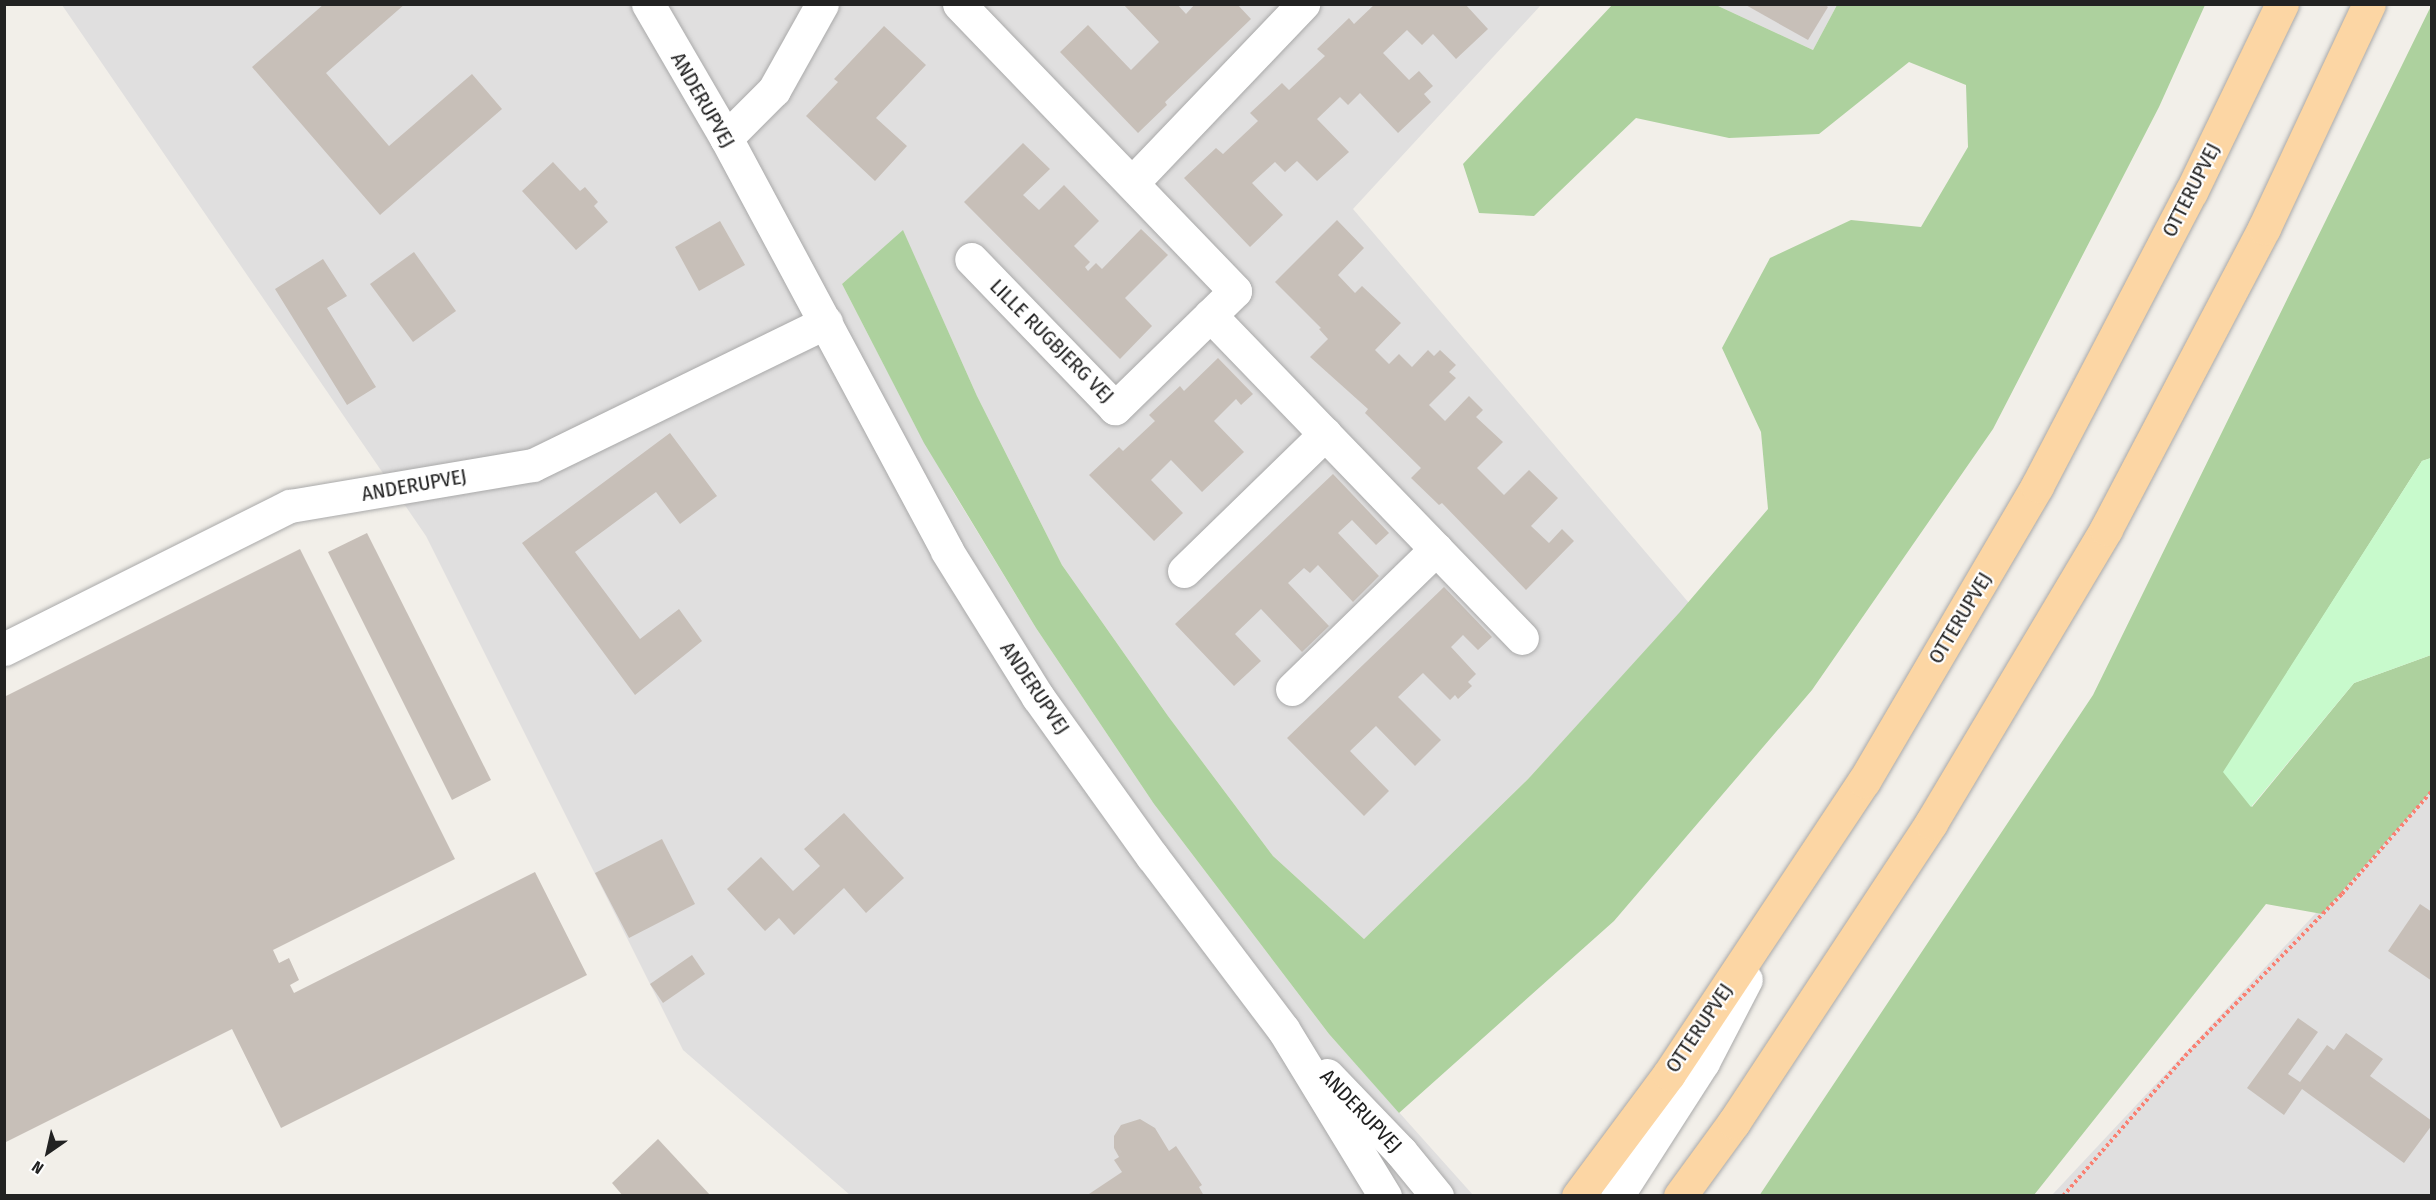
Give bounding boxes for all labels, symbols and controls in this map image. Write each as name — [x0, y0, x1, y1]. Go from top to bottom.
street label: ANDERUPVEJ — [666, 48, 740, 152]
street label: OTTERUPVEJ — [2157, 139, 2225, 241]
street label: LILLE RUGBJERG VEJ — [985, 274, 1119, 408]
street label: ANDERUPVEJ — [359, 463, 469, 507]
street label: OTTERUPVEJ — [1923, 568, 1997, 668]
street label: ANDERUPVEJ — [995, 637, 1075, 739]
street label: OTTERUPVEJ — [1660, 979, 1738, 1077]
street label: ANDERUPVEJ — [1315, 1064, 1407, 1158]
north arrow — [18, 1122, 78, 1182]
text: N — [28, 1157, 47, 1178]

